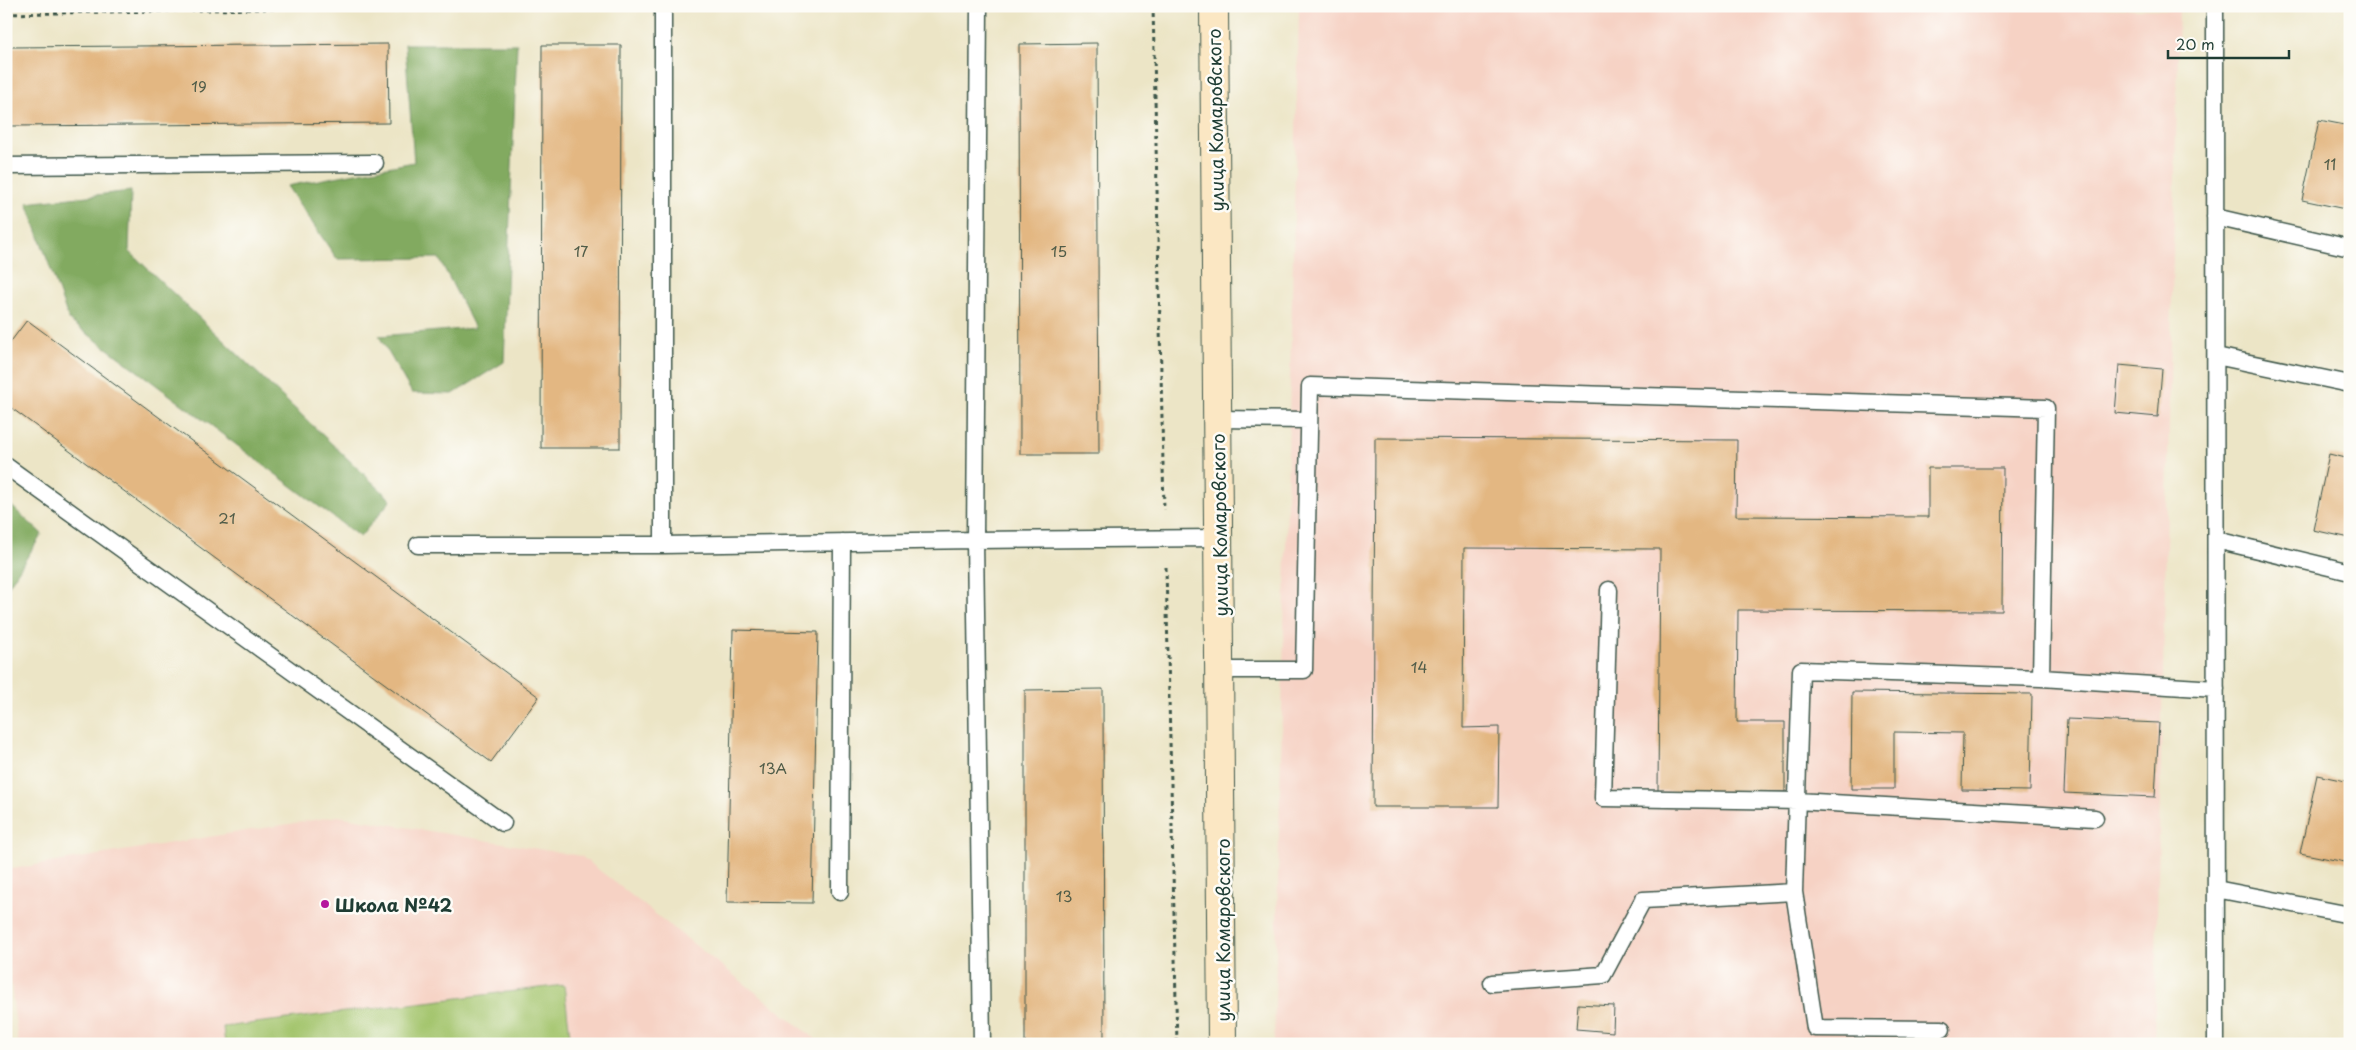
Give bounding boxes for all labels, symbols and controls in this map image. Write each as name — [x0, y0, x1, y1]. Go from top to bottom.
street label: улица Комаровского — [1200, 28, 1230, 212]
scale bar — [2168, 28, 2290, 60]
text: 20 m — [2176, 32, 2215, 55]
house number: 19 — [191, 74, 207, 97]
house number: 11 — [2324, 152, 2336, 175]
house number: 17 — [574, 239, 588, 262]
house number: 15 — [1051, 239, 1067, 262]
street label: улица Комаровского — [1204, 433, 1234, 617]
house number: 21 — [218, 506, 236, 529]
house number: 14 — [1411, 655, 1427, 678]
house number: 13А — [759, 756, 787, 779]
street label: улица Комаровского — [1209, 838, 1236, 1022]
house number: 13 — [1056, 884, 1072, 907]
place label: Школа №42 — [335, 891, 453, 918]
marker: Школа №42 — [319, 898, 331, 910]

